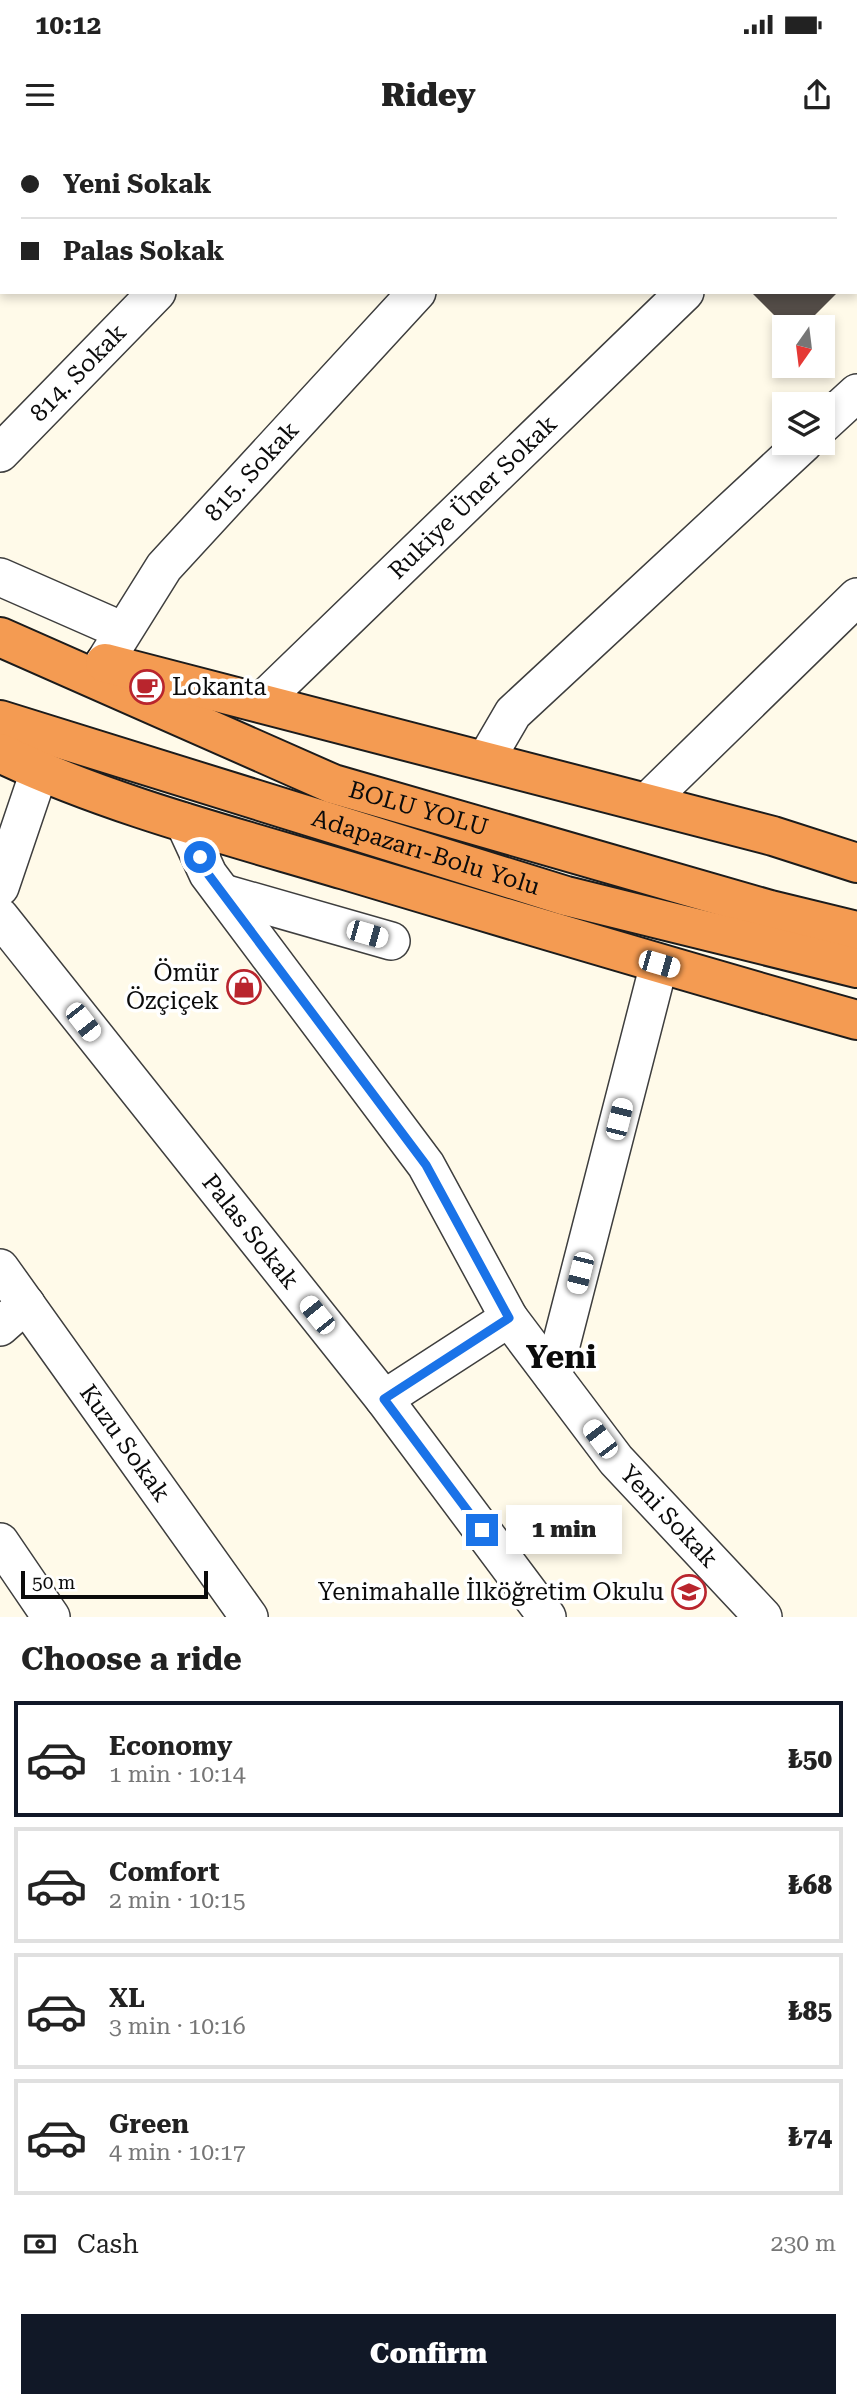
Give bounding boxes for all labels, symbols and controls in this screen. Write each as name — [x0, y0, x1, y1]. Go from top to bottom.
text: 10:12 — [35, 10, 101, 40]
icon: menu — [21, 76, 59, 114]
text: Ridey — [381, 76, 476, 114]
icon: share — [798, 76, 836, 114]
text: Yeni Sokak — [63, 169, 211, 199]
text: Palas Sokak — [63, 236, 224, 266]
north arrow — [772, 315, 835, 378]
map controls — [772, 315, 835, 455]
street label: 814. Sokak — [24, 318, 132, 427]
button: layers — [772, 392, 835, 455]
street label: Rukiye Üner Sokak — [383, 410, 563, 585]
street label: 815. Sokak — [199, 416, 305, 527]
cafe icon: Lokanta — [128, 668, 166, 706]
place label: Lokanta — [172, 673, 266, 701]
street label: BOLU YOLU — [346, 775, 491, 842]
street label: Adapazarı-Bolu Yolu — [308, 804, 543, 901]
route start — [184, 841, 216, 873]
car — [344, 918, 391, 950]
car — [636, 948, 683, 980]
place label: Ömür Özçiçek — [126, 958, 219, 1015]
shop icon: Ömür Özçiçek — [225, 968, 263, 1006]
car — [62, 999, 105, 1045]
car — [604, 1096, 635, 1142]
street label: Palas Sokak — [196, 1169, 305, 1294]
car — [565, 1250, 596, 1296]
car — [296, 1292, 339, 1338]
district label: Yeni — [526, 1338, 597, 1376]
street label: Kuzu Sokak — [74, 1379, 176, 1507]
car — [579, 1416, 622, 1462]
street label: Yeni Sokak — [614, 1459, 723, 1573]
callout: 1 min — [506, 1506, 622, 1554]
route end — [466, 1514, 498, 1546]
text: 1 min — [532, 1516, 596, 1543]
scale bar — [21, 1568, 208, 1600]
text: 50 m — [32, 1571, 75, 1594]
school or university icon: Yenimahalle İlköğretim Okulu — [670, 1573, 708, 1611]
place label: Yenimahalle İlköğretim Okulu — [318, 1577, 664, 1606]
text: Choose a ride — [21, 1640, 242, 1678]
icon: car — [25, 1728, 88, 1791]
text: Economy — [109, 1731, 232, 1761]
text: ₺50 — [788, 1744, 832, 1774]
text: 1 min · 10:14 — [109, 1761, 246, 1788]
icon: car — [25, 1854, 88, 1917]
text: Comfort — [109, 1857, 219, 1887]
text: ₺68 — [788, 1870, 832, 1900]
text: 2 min · 10:15 — [109, 1887, 246, 1914]
icon: car — [25, 1980, 88, 2043]
text: XL — [109, 1983, 145, 2013]
text: ₺85 — [788, 1996, 832, 2026]
text: 3 min · 10:16 — [109, 2013, 246, 2040]
icon: car — [25, 2106, 88, 2169]
text: Green — [109, 2109, 189, 2139]
text: ₺74 — [788, 2122, 832, 2152]
text: 4 min · 10:17 — [109, 2139, 246, 2166]
icon: cash — [21, 2225, 59, 2263]
text: Cash — [77, 2229, 139, 2259]
text: 230 m — [771, 2230, 836, 2257]
button: Confirm — [21, 2314, 836, 2394]

